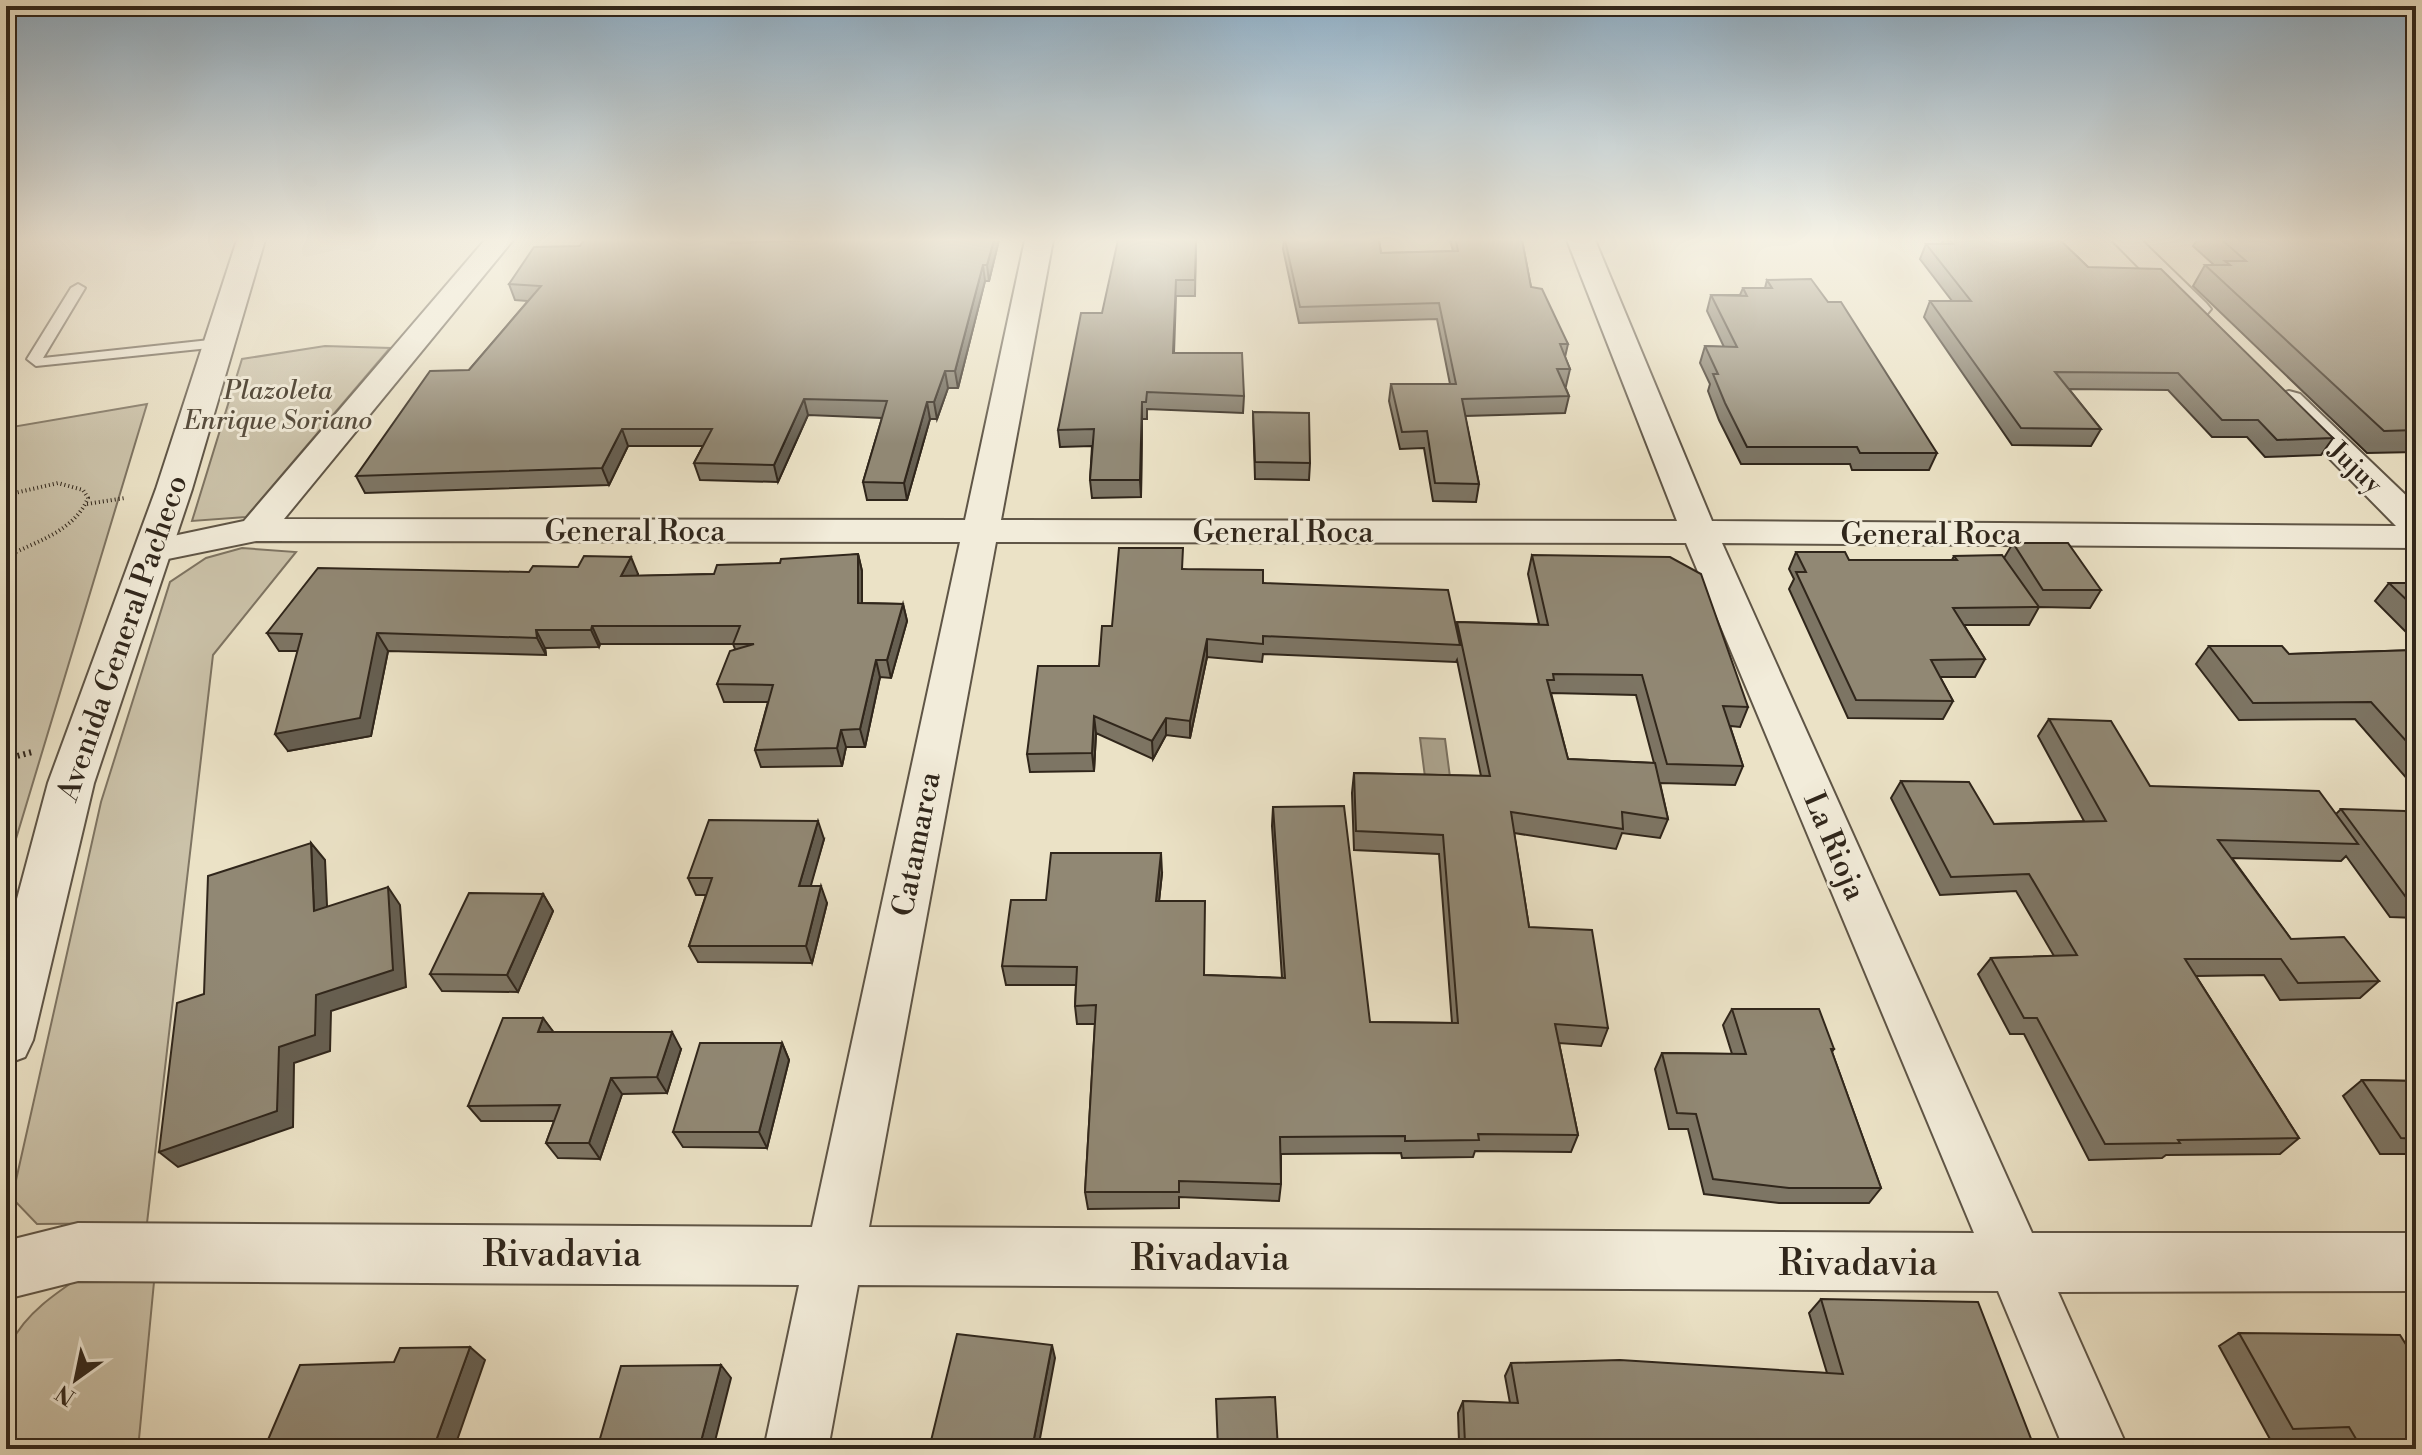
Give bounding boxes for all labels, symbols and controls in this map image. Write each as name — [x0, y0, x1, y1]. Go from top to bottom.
park label: Plazoleta Enrique Soriano — [183, 375, 372, 437]
street label: Jujuy — [2321, 434, 2389, 501]
street label: Avenida General Pacheco — [49, 470, 197, 807]
street label: General Roca — [544, 513, 726, 551]
street label: General Roca — [1192, 514, 1374, 552]
street label: General Roca — [1840, 516, 2022, 554]
street label: Catamarca — [884, 768, 950, 920]
street label: La Rioja — [1794, 787, 1874, 907]
street label: Rivadavia — [482, 1233, 642, 1278]
street label: Rivadavia — [1130, 1237, 1290, 1282]
street label: Rivadavia — [1778, 1242, 1938, 1287]
north arrow — [36, 1339, 116, 1419]
text: N — [51, 1378, 81, 1411]

